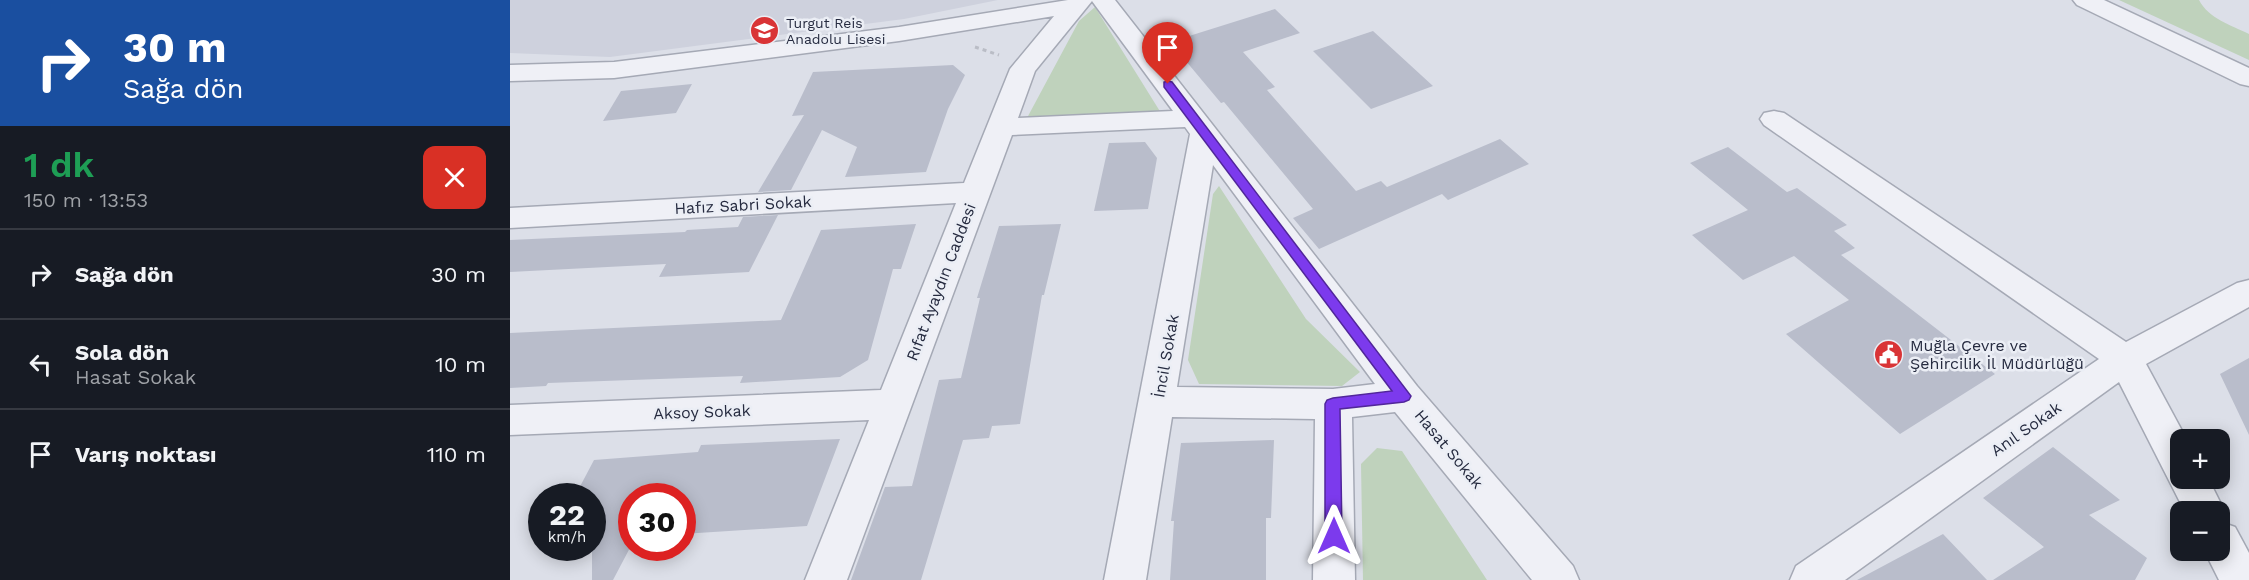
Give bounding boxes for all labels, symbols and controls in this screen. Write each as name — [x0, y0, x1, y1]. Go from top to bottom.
school or university icon: Turgut Reis Anadolu Lisesi — [749, 15, 781, 47]
place label: Turgut Reis Anadolu Lisesi — [786, 15, 885, 47]
pin — [1142, 22, 1193, 84]
text: 30 m — [123, 23, 227, 72]
icon: right — [24, 24, 102, 102]
icon: arrive — [1151, 31, 1184, 64]
text: Sağa dön — [123, 73, 243, 105]
text: 1 dk — [24, 144, 94, 186]
button: close — [423, 146, 486, 209]
text: 150 m · 13:53 — [24, 188, 148, 212]
street label: Hafız Sabri Sokak — [674, 192, 812, 218]
street label: Rıfat Ayaydın Caddesi — [902, 201, 980, 363]
icon: right — [24, 258, 57, 291]
text: Sağa dön — [75, 262, 174, 287]
text: 30 m — [431, 262, 486, 287]
street label: İncil Sokak — [1149, 313, 1183, 399]
place label: Muğla Çevre ve Şehircilik İl Müdürlüğü — [1910, 336, 2084, 373]
public building icon: Muğla Çevre ve Şehircilik İl Müdürlüğü — [1873, 338, 1905, 370]
text: Sola dön — [75, 340, 169, 365]
icon: left — [24, 348, 57, 381]
text: 10 m — [435, 352, 486, 377]
text: Hasat Sokak — [75, 365, 196, 389]
street label: Anıl Sokak — [1987, 398, 2065, 460]
street label: Aksoy Sokak — [653, 401, 751, 423]
street label: Hasat Sokak — [1411, 406, 1487, 492]
map controls — [2170, 429, 2230, 561]
button: + — [2170, 429, 2230, 489]
icon: arrive — [24, 438, 57, 471]
text: Varış noktası — [75, 442, 217, 467]
text: 110 m — [427, 442, 486, 467]
speed limit sign: 30 — [618, 483, 696, 561]
text: 22 — [549, 497, 585, 532]
button: − — [2170, 501, 2230, 561]
position arrow — [1302, 504, 1366, 568]
text: km/h — [548, 528, 586, 546]

